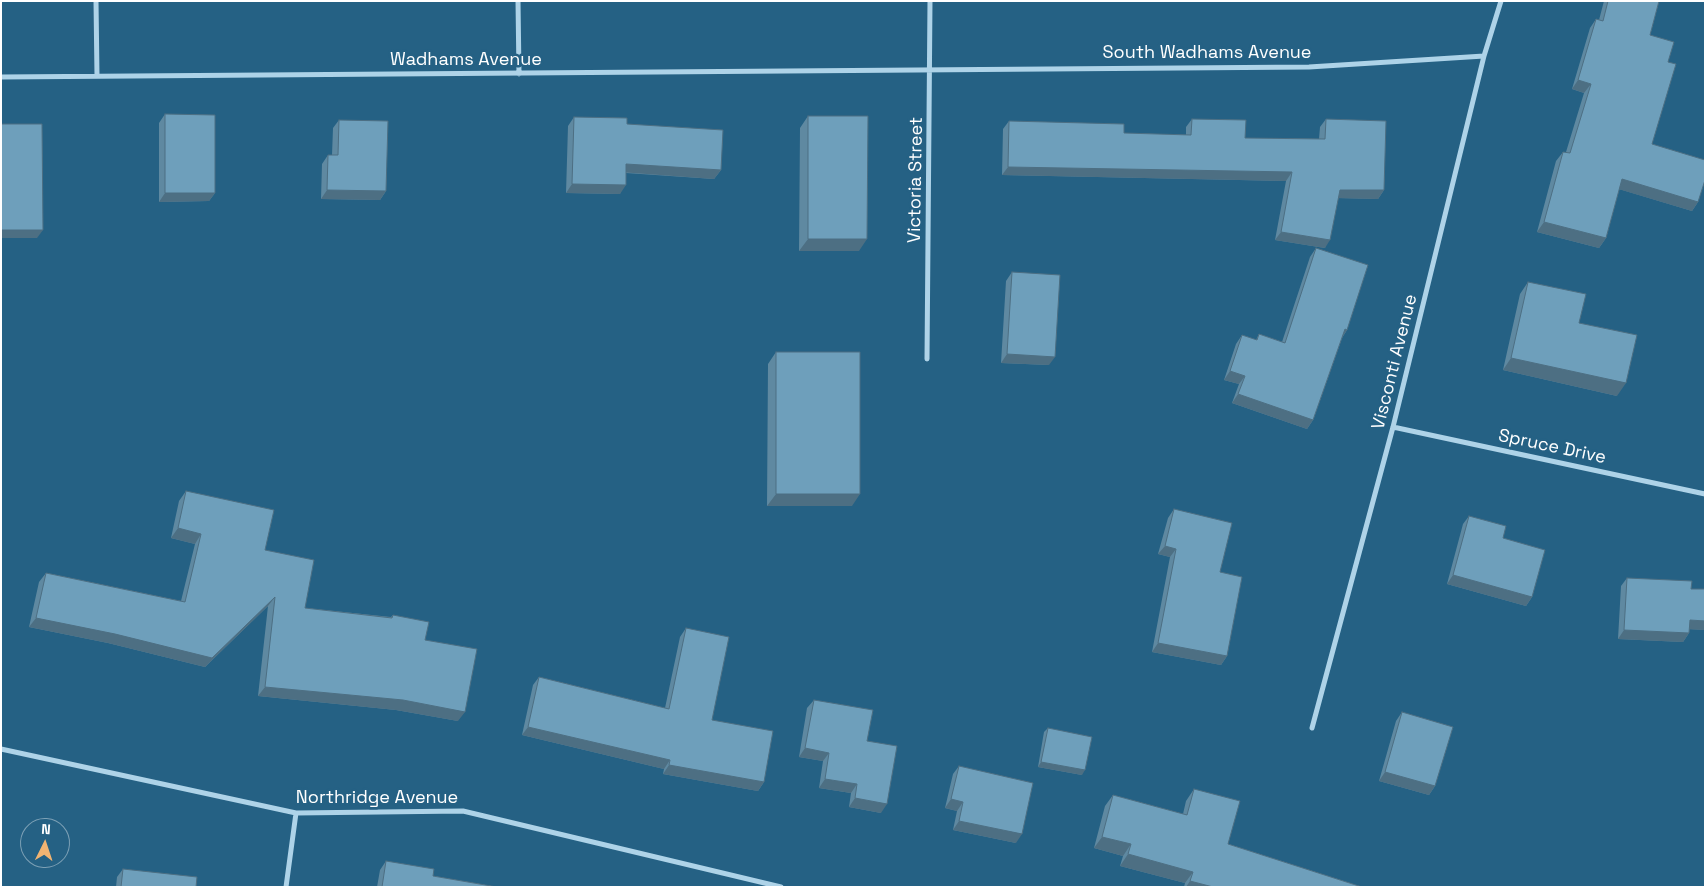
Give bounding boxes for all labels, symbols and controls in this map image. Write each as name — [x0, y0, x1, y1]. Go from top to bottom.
street label: South Wadhams Avenue — [1103, 42, 1311, 64]
street label: Wadhams Avenue — [390, 49, 542, 71]
street label: Victoria Street — [904, 117, 928, 243]
street label: Visconti Avenue — [1368, 292, 1422, 432]
street label: Spruce Drive — [1496, 425, 1608, 469]
street label: Northridge Avenue — [296, 787, 458, 809]
north arrow — [20, 818, 70, 868]
text: N — [41, 820, 51, 838]

